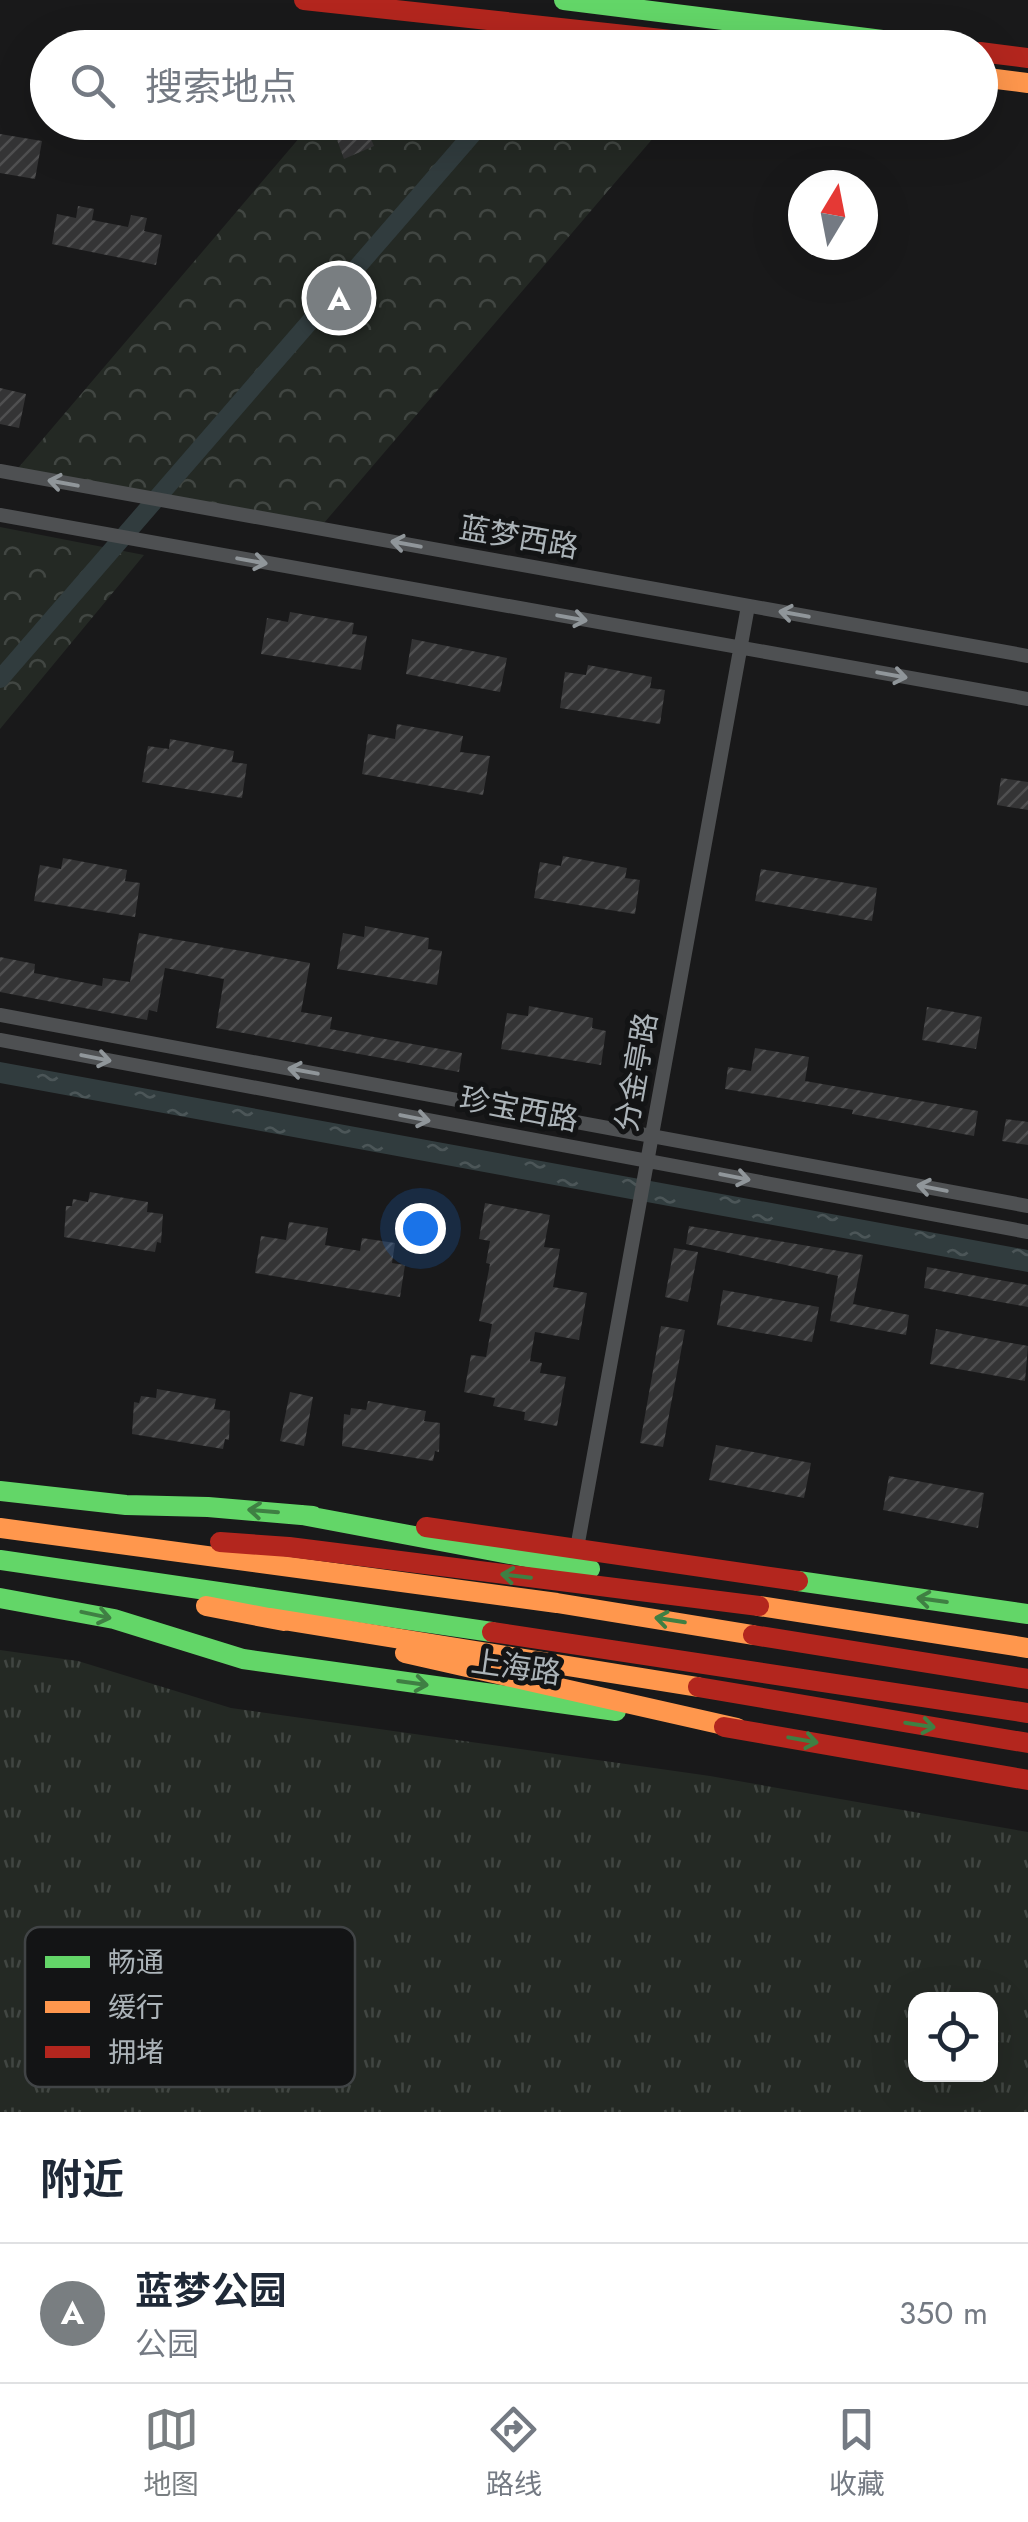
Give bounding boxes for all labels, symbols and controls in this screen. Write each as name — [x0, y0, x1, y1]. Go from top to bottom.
search box — [30, 30, 998, 140]
icon: search — [65, 58, 120, 113]
text: 搜索地点 — [145, 59, 297, 114]
north arrow — [788, 170, 878, 260]
pin: A — [306, 260, 372, 336]
one-way arrow — [47, 473, 79, 492]
street label: 蓝梦西路 — [456, 505, 582, 569]
one-way arrow — [390, 534, 422, 553]
one-way arrow — [235, 552, 268, 571]
one-way arrow — [779, 604, 811, 623]
one-way arrow — [555, 609, 588, 628]
one-way arrow — [875, 666, 908, 685]
street label: 分金亭路 — [604, 1009, 668, 1135]
one-way arrow — [79, 1049, 112, 1068]
one-way arrow — [287, 1061, 320, 1080]
street label: 珍宝西路 — [456, 1076, 582, 1142]
one-way arrow — [399, 1109, 431, 1128]
one-way arrow — [718, 1169, 750, 1188]
one-way arrow — [916, 1178, 949, 1197]
your location — [395, 1203, 446, 1254]
one-way arrow — [247, 1502, 279, 1521]
one-way arrow — [500, 1566, 532, 1584]
one-way arrow — [916, 1590, 948, 1609]
one-way arrow — [79, 1606, 111, 1625]
one-way arrow — [654, 1611, 686, 1629]
street label: 上海路 — [468, 1639, 564, 1695]
one-way arrow — [396, 1674, 428, 1692]
one-way arrow — [903, 1716, 935, 1735]
one-way arrow — [787, 1731, 819, 1750]
legend — [25, 1927, 355, 2087]
text: 畅通 — [108, 1942, 164, 1983]
text: 缓行 — [108, 1987, 164, 2028]
map controls — [908, 1992, 998, 2082]
button: locate — [908, 1992, 998, 2082]
text: 拥堵 — [108, 2032, 164, 2073]
text: 附近 — [40, 2149, 124, 2210]
text: 蓝梦公园 — [135, 2263, 287, 2318]
text: A — [61, 2290, 84, 2336]
text: 350 m — [899, 2290, 988, 2336]
text: 公园 — [135, 2321, 199, 2367]
tab: 地图 — [143, 2402, 199, 2505]
tab: 路线 — [486, 2402, 542, 2505]
tab: 收藏 — [829, 2402, 885, 2505]

